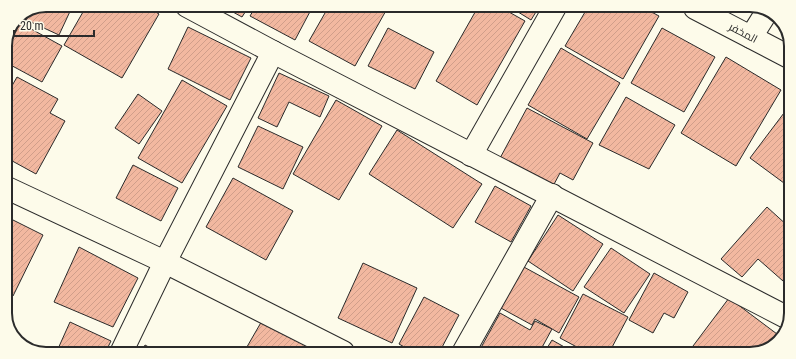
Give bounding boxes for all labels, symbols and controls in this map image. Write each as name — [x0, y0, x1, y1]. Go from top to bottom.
scale bar — [14, 12, 94, 38]
text: 20 m — [20, 19, 44, 33]
street label: المخفر — [726, 20, 759, 46]

